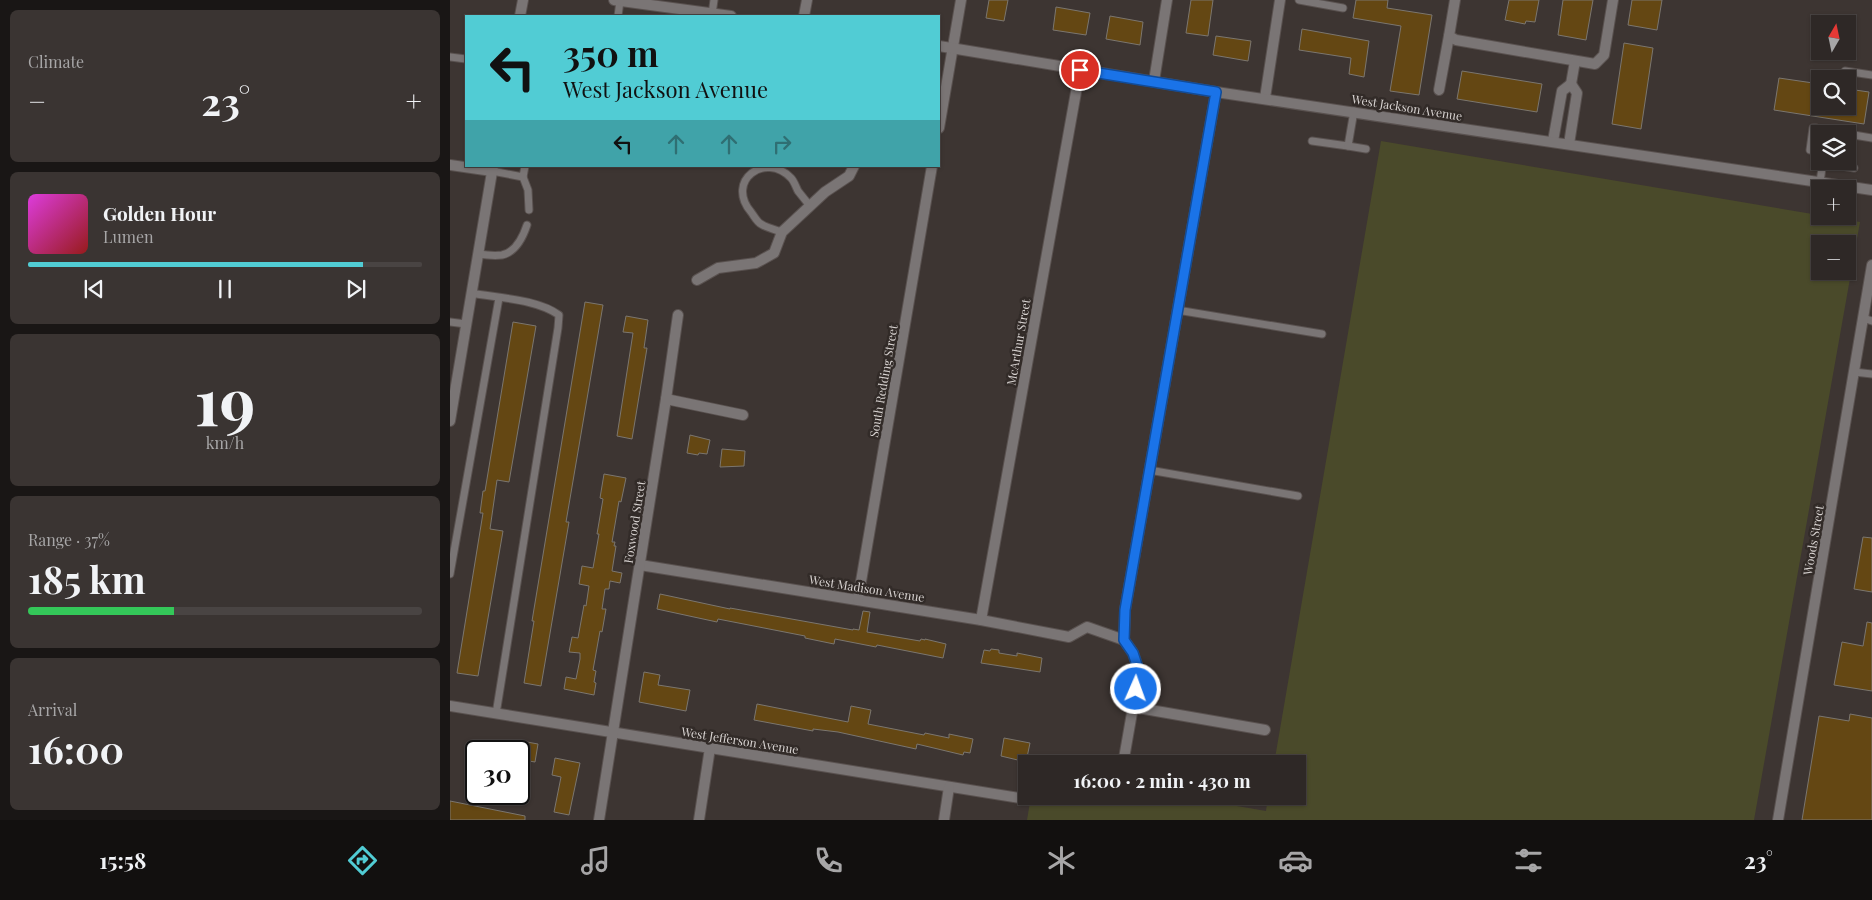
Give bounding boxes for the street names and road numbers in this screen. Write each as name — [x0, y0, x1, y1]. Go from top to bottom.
street label: West Jackson Avenue — [1350, 90, 1463, 124]
street label: McArthur Street — [1003, 297, 1034, 386]
street label: South Redding Street — [865, 323, 901, 439]
street label: Foxwood Street — [620, 479, 649, 565]
street label: Woods Street — [1799, 503, 1827, 577]
street label: West Madison Avenue — [807, 571, 926, 605]
street label: West Jefferson Avenue — [679, 723, 800, 757]

